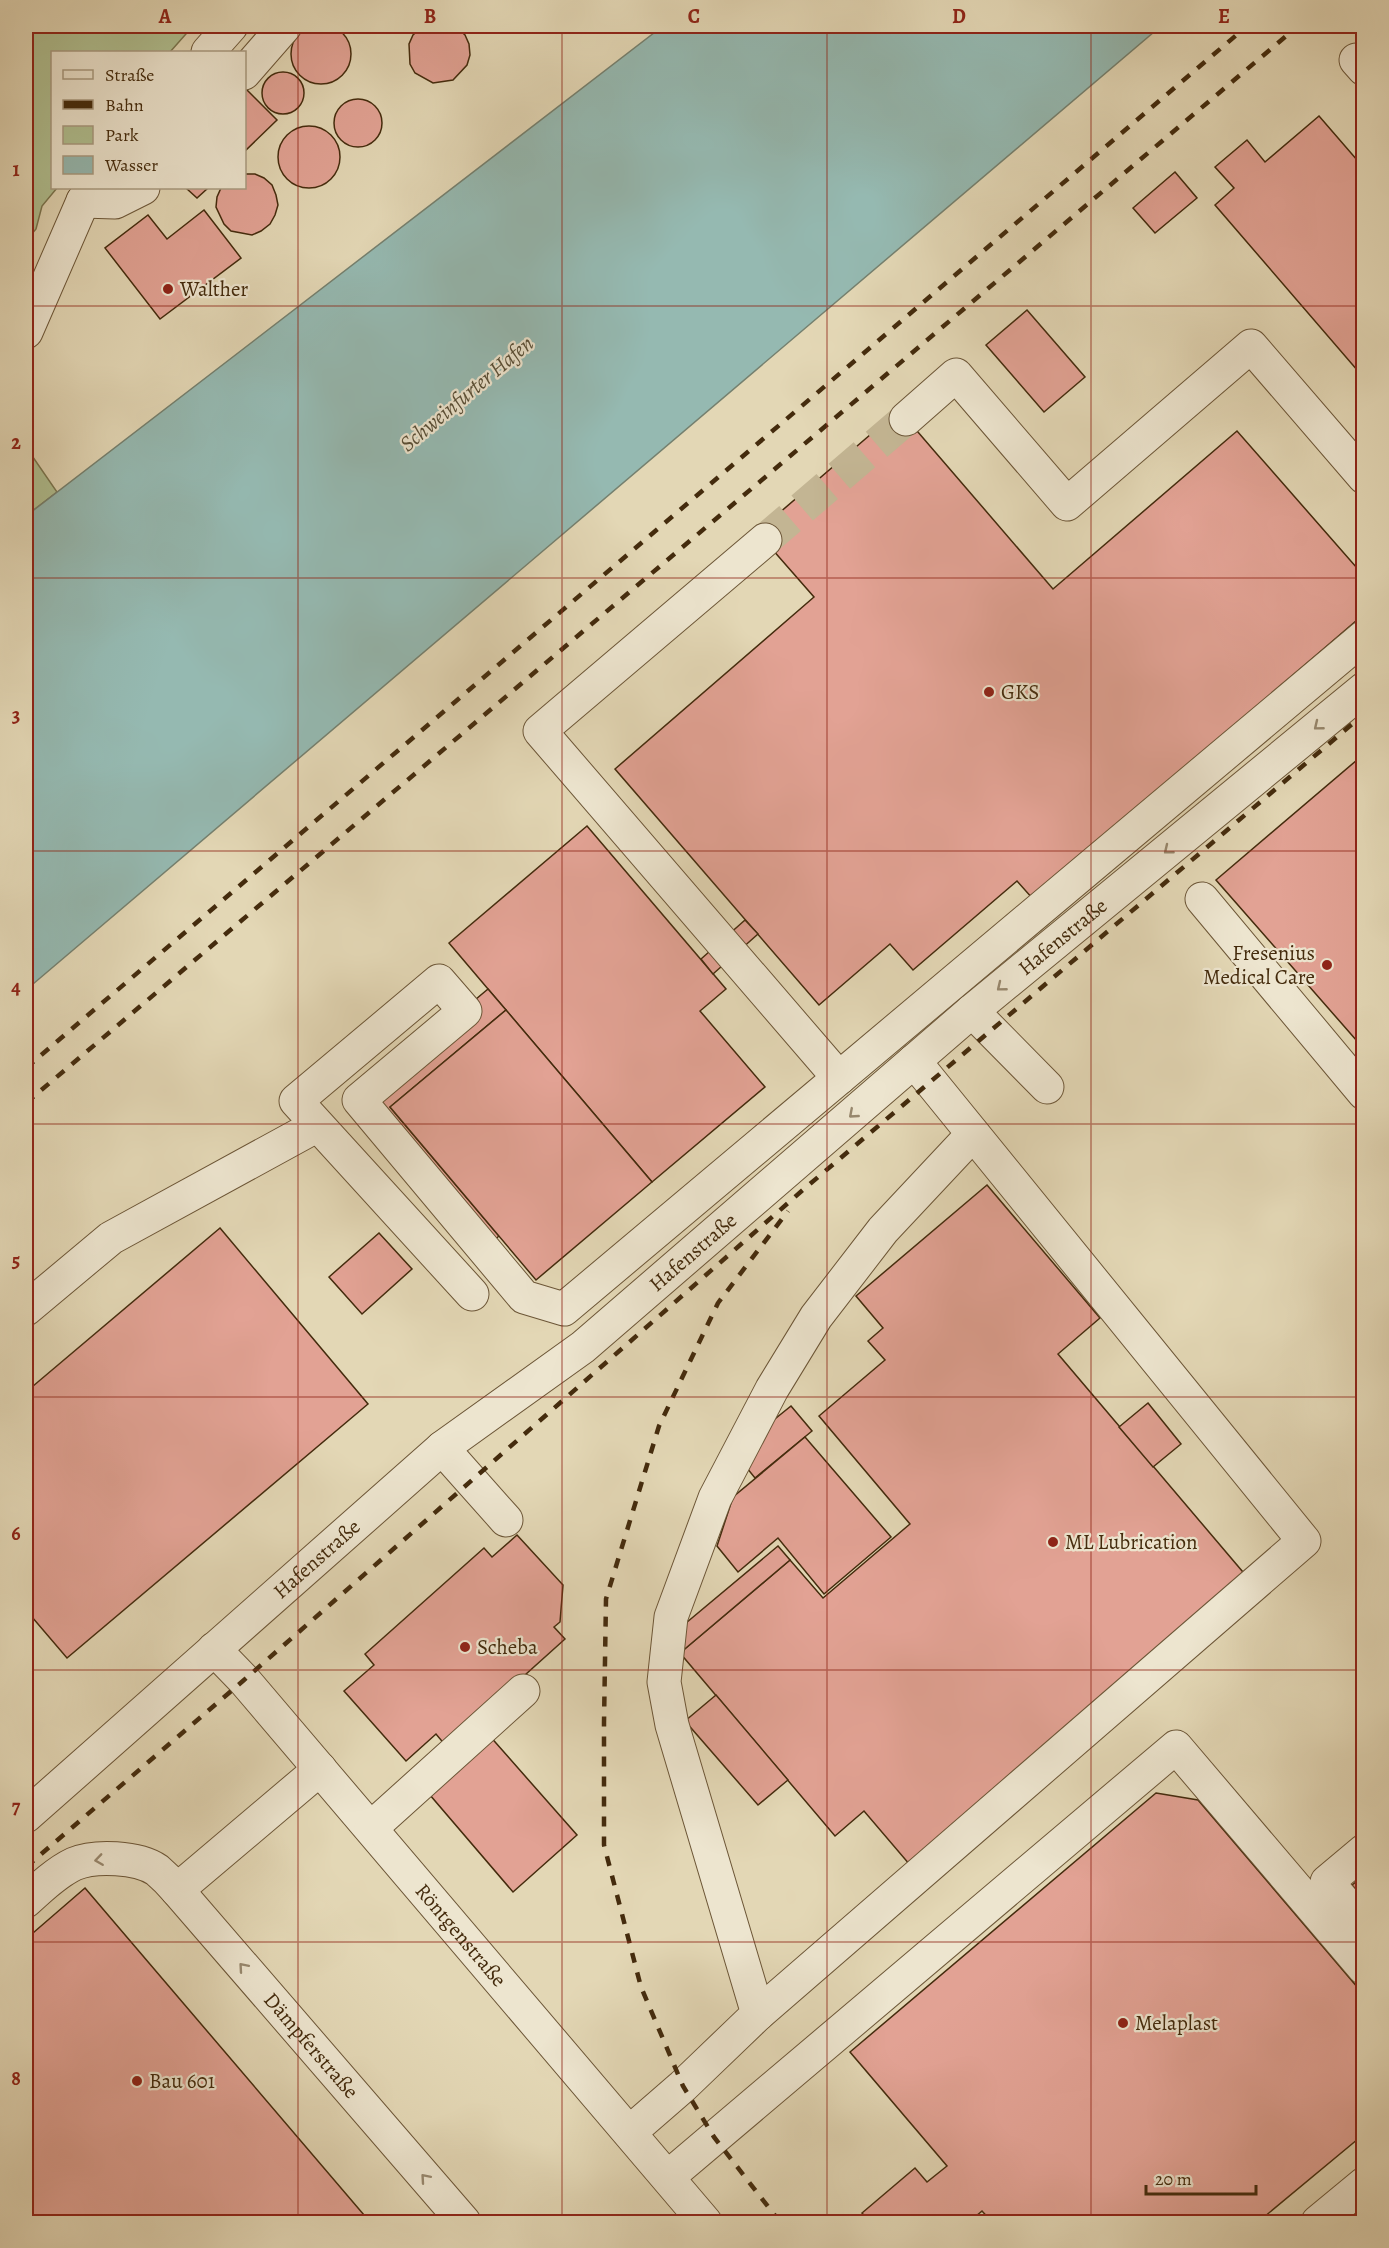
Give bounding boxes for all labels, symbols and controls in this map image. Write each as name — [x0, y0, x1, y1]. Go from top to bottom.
text: A — [158, 3, 172, 30]
text: B — [424, 3, 436, 30]
text: C — [688, 3, 700, 30]
text: D — [952, 3, 966, 30]
text: E — [1218, 3, 1230, 30]
legend — [51, 51, 246, 189]
text: Straße — [105, 63, 154, 87]
text: Bahn — [105, 93, 144, 117]
text: Park — [105, 123, 139, 147]
text: Wasser — [104, 153, 158, 177]
text: 1 — [12, 156, 20, 183]
place label: Walther — [179, 275, 248, 303]
marker: Walther — [161, 282, 175, 296]
water label: Schweinfurter Hafen — [393, 329, 540, 459]
text: 2 — [11, 429, 21, 456]
place label: GKS — [1001, 678, 1039, 706]
marker: GKS — [982, 685, 996, 699]
text: 3 — [12, 702, 20, 729]
one-way arrow — [1314, 719, 1325, 730]
one-way arrow — [1164, 843, 1175, 854]
street label: Hafenstraße — [1012, 892, 1113, 982]
place label: Fresenius Medical Care — [1203, 939, 1315, 991]
marker: Fresenius Medical Care — [1320, 958, 1334, 972]
text: 4 — [11, 974, 21, 1001]
one-way arrow — [997, 980, 1008, 991]
one-way arrow — [849, 1107, 860, 1118]
street label: Hafenstraße — [643, 1206, 743, 1298]
text: 5 — [12, 1247, 20, 1274]
street label: Hafenstraße — [267, 1513, 366, 1605]
text: 6 — [11, 1520, 21, 1547]
place label: ML Lubrication — [1065, 1528, 1198, 1556]
marker: ML Lubrication — [1046, 1535, 1060, 1549]
place label: Scheba — [477, 1633, 538, 1661]
marker: Scheba — [458, 1640, 472, 1654]
text: 7 — [12, 1793, 21, 1820]
one-way arrow — [94, 1853, 103, 1865]
street label: Röntgenstraße — [409, 1877, 513, 1993]
one-way arrow — [240, 1963, 251, 1974]
street label: Dämpferstraße — [257, 1986, 365, 2104]
place label: Melaplast — [1135, 2009, 1218, 2037]
marker: Melaplast — [1116, 2016, 1130, 2030]
text: 8 — [11, 2065, 21, 2092]
place label: Bau 601 — [149, 2067, 215, 2095]
marker: Bau 601 — [130, 2074, 144, 2088]
scale bar — [1146, 2158, 1256, 2196]
text: 20 m — [1155, 2167, 1192, 2191]
one-way arrow — [422, 2174, 433, 2185]

